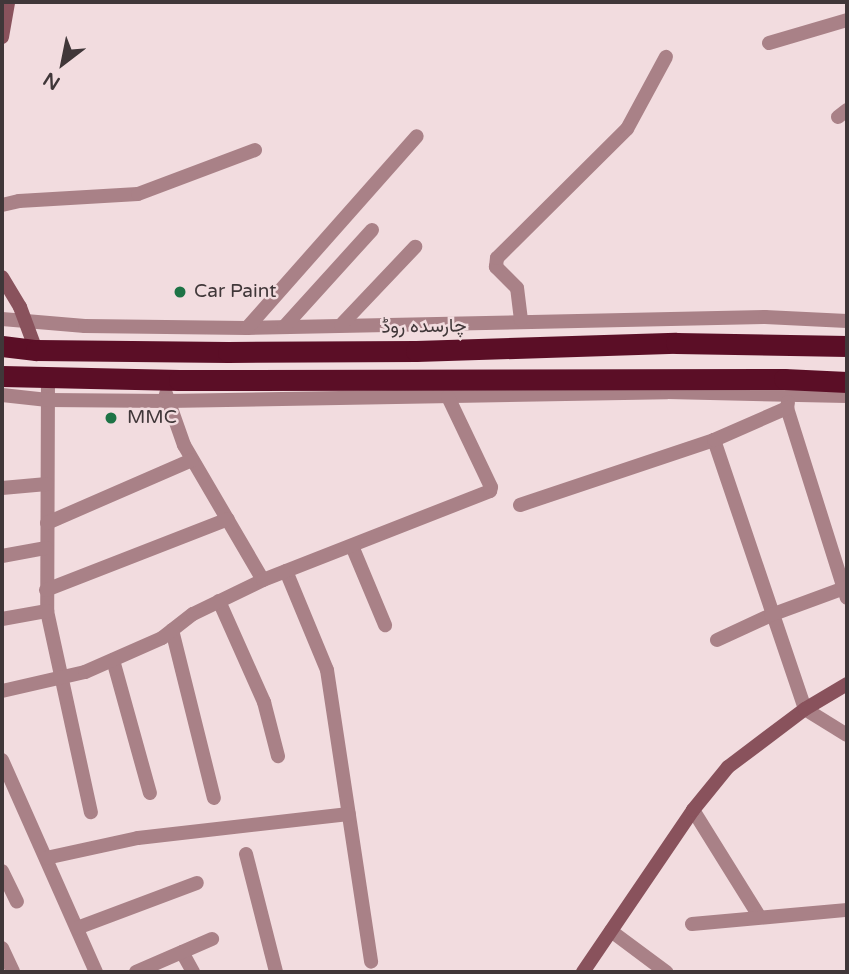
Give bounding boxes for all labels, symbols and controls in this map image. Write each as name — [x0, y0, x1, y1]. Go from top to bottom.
north arrow — [28, 28, 98, 98]
text: N — [40, 67, 64, 94]
place label: Car Paint — [194, 281, 276, 303]
marker: Car Paint — [172, 284, 188, 300]
street label: چارسدہ روڈ — [381, 315, 467, 339]
place label: MMC — [127, 407, 177, 429]
marker: MMC — [101, 408, 121, 428]

